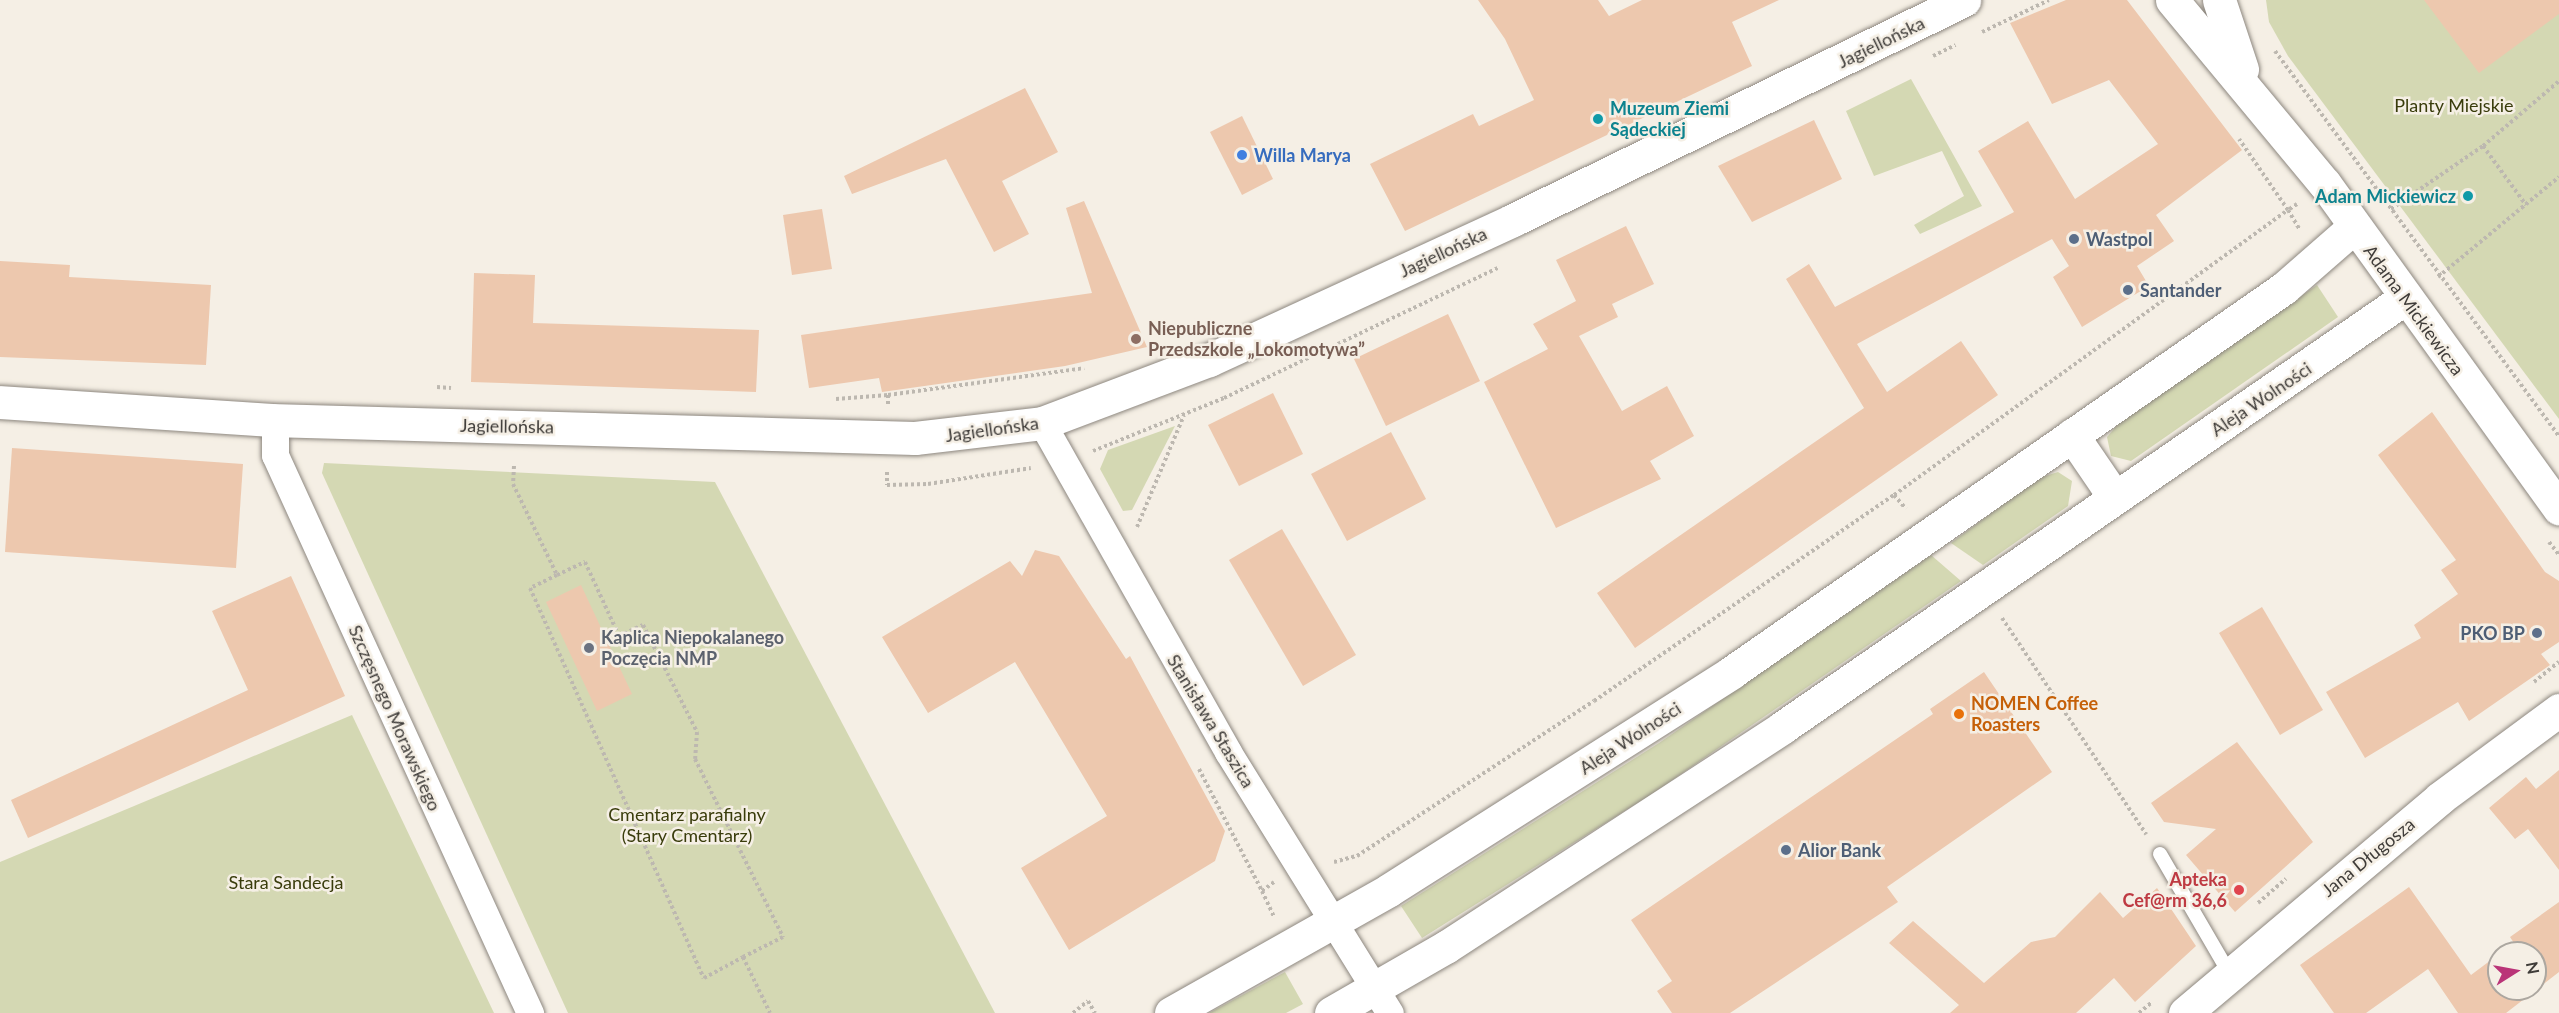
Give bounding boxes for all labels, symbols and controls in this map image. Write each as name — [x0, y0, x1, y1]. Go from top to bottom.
street label: Jagiellońska — [1834, 12, 1928, 72]
park label: Planty Miejskie — [2394, 94, 2514, 116]
place label: Muzeum Ziemi Sądeckiej — [1610, 98, 1729, 140]
marker: Muzeum Ziemi Sądeckiej — [1591, 112, 1605, 126]
place label: Willa Marya — [1254, 144, 1351, 166]
marker: Willa Marya — [1235, 148, 1249, 162]
place label: Adam Mickiewicz — [2315, 185, 2456, 207]
marker: Adam Mickiewicz — [2461, 189, 2475, 203]
street label: Jagiellońska — [1396, 222, 1490, 282]
place label: Wastpol — [2086, 228, 2153, 250]
marker: Wastpol — [2067, 232, 2081, 246]
street label: Adama Mickiewicza — [2359, 241, 2469, 379]
place label: Santander — [2140, 279, 2221, 301]
marker: Santander — [2121, 283, 2135, 297]
place label: Niepubliczne Przedszkole „Lokomotywa” — [1148, 318, 1365, 360]
marker: Niepubliczne Przedszkole „Lokomotywa” — [1129, 332, 1143, 346]
street label: Aleja Wolności — [2207, 357, 2315, 441]
street label: Jagiellońska — [944, 412, 1040, 446]
street label: Jagiellońska — [460, 414, 554, 438]
street label: Szczęsnego Morawskiego — [344, 622, 446, 814]
place label: PKO BP — [2460, 622, 2525, 644]
marker: PKO BP — [2530, 626, 2544, 640]
place label: Kaplica Niepokalanego Poczęcia NMP — [601, 627, 784, 670]
marker: Kaplica Niepokalanego Poczęcia NMP — [582, 641, 596, 655]
street label: Stanisława Staszica — [1163, 651, 1259, 791]
place label: NOMEN Coffee Roasters — [1971, 693, 2098, 736]
street label: Aleja Wolności — [1575, 697, 1685, 779]
marker: NOMEN Coffee Roasters — [1952, 707, 1966, 721]
park label: Cmentarz parafialny (Stary Cmentarz) — [608, 804, 766, 846]
street label: Jana Długosza — [2317, 813, 2419, 901]
place label: Alior Bank — [1798, 839, 1882, 861]
marker: Alior Bank — [1779, 843, 1793, 857]
place label: Apteka Cef@rm 36,6 — [2122, 869, 2227, 912]
park label: Stara Sandecja — [229, 871, 343, 893]
marker: Apteka Cef@rm 36,6 — [2232, 883, 2246, 897]
north arrow — [2487, 941, 2547, 1001]
text: N — [2523, 960, 2544, 976]

